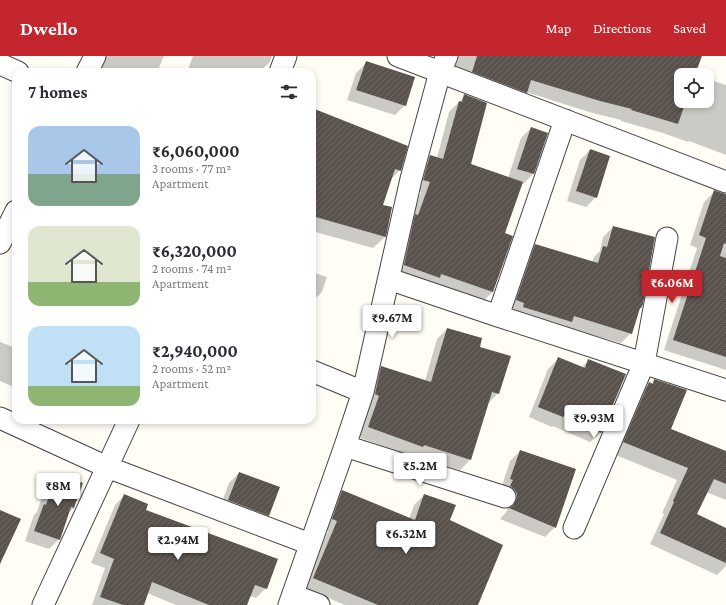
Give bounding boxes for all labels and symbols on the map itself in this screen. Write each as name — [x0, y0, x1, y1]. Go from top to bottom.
pin: ₹6.06M — [639, 270, 705, 304]
pin: ₹9.67M — [359, 305, 425, 339]
pin: ₹9.93M — [561, 405, 627, 439]
pin: ₹5.2M — [392, 453, 448, 487]
pin: ₹8M — [39, 473, 77, 507]
pin: ₹6.32M — [373, 521, 439, 555]
pin: ₹2.94M — [145, 527, 211, 561]

